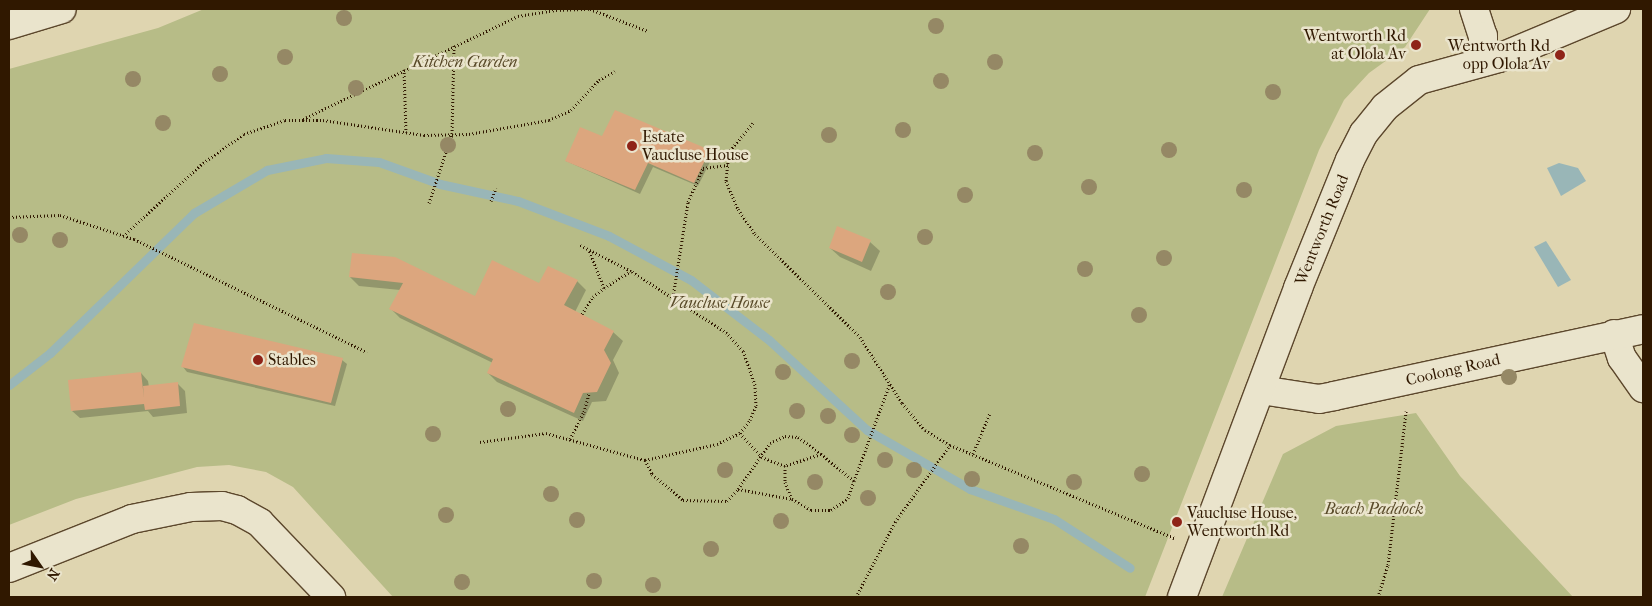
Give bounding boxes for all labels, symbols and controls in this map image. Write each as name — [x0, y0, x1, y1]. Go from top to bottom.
place label: Wentworth Rd at Olola Av — [1304, 26, 1406, 64]
place label: Wentworth Rd opp Olola Av — [1448, 36, 1550, 74]
marker: Wentworth Rd at Olola Av — [1410, 39, 1422, 51]
marker: Wentworth Rd opp Olola Av — [1554, 49, 1566, 61]
park label: Kitchen Garden — [412, 52, 518, 72]
place label: Estate Vaucluse House — [642, 127, 749, 165]
marker: Estate Vaucluse House — [626, 140, 638, 152]
street label: Wentworth Road — [1291, 172, 1353, 288]
park label: Vaucluse House — [670, 293, 770, 313]
place label: Stables — [268, 350, 316, 370]
street label: Coolong Road — [1404, 350, 1502, 390]
marker: Stables — [252, 354, 264, 366]
park label: Beach Paddock — [1324, 499, 1424, 519]
place label: Vaucluse House, Wentworth Rd — [1187, 503, 1297, 541]
marker: Vaucluse House, Wentworth Rd — [1171, 516, 1183, 528]
north arrow — [15, 541, 65, 591]
text: N — [43, 565, 63, 584]

